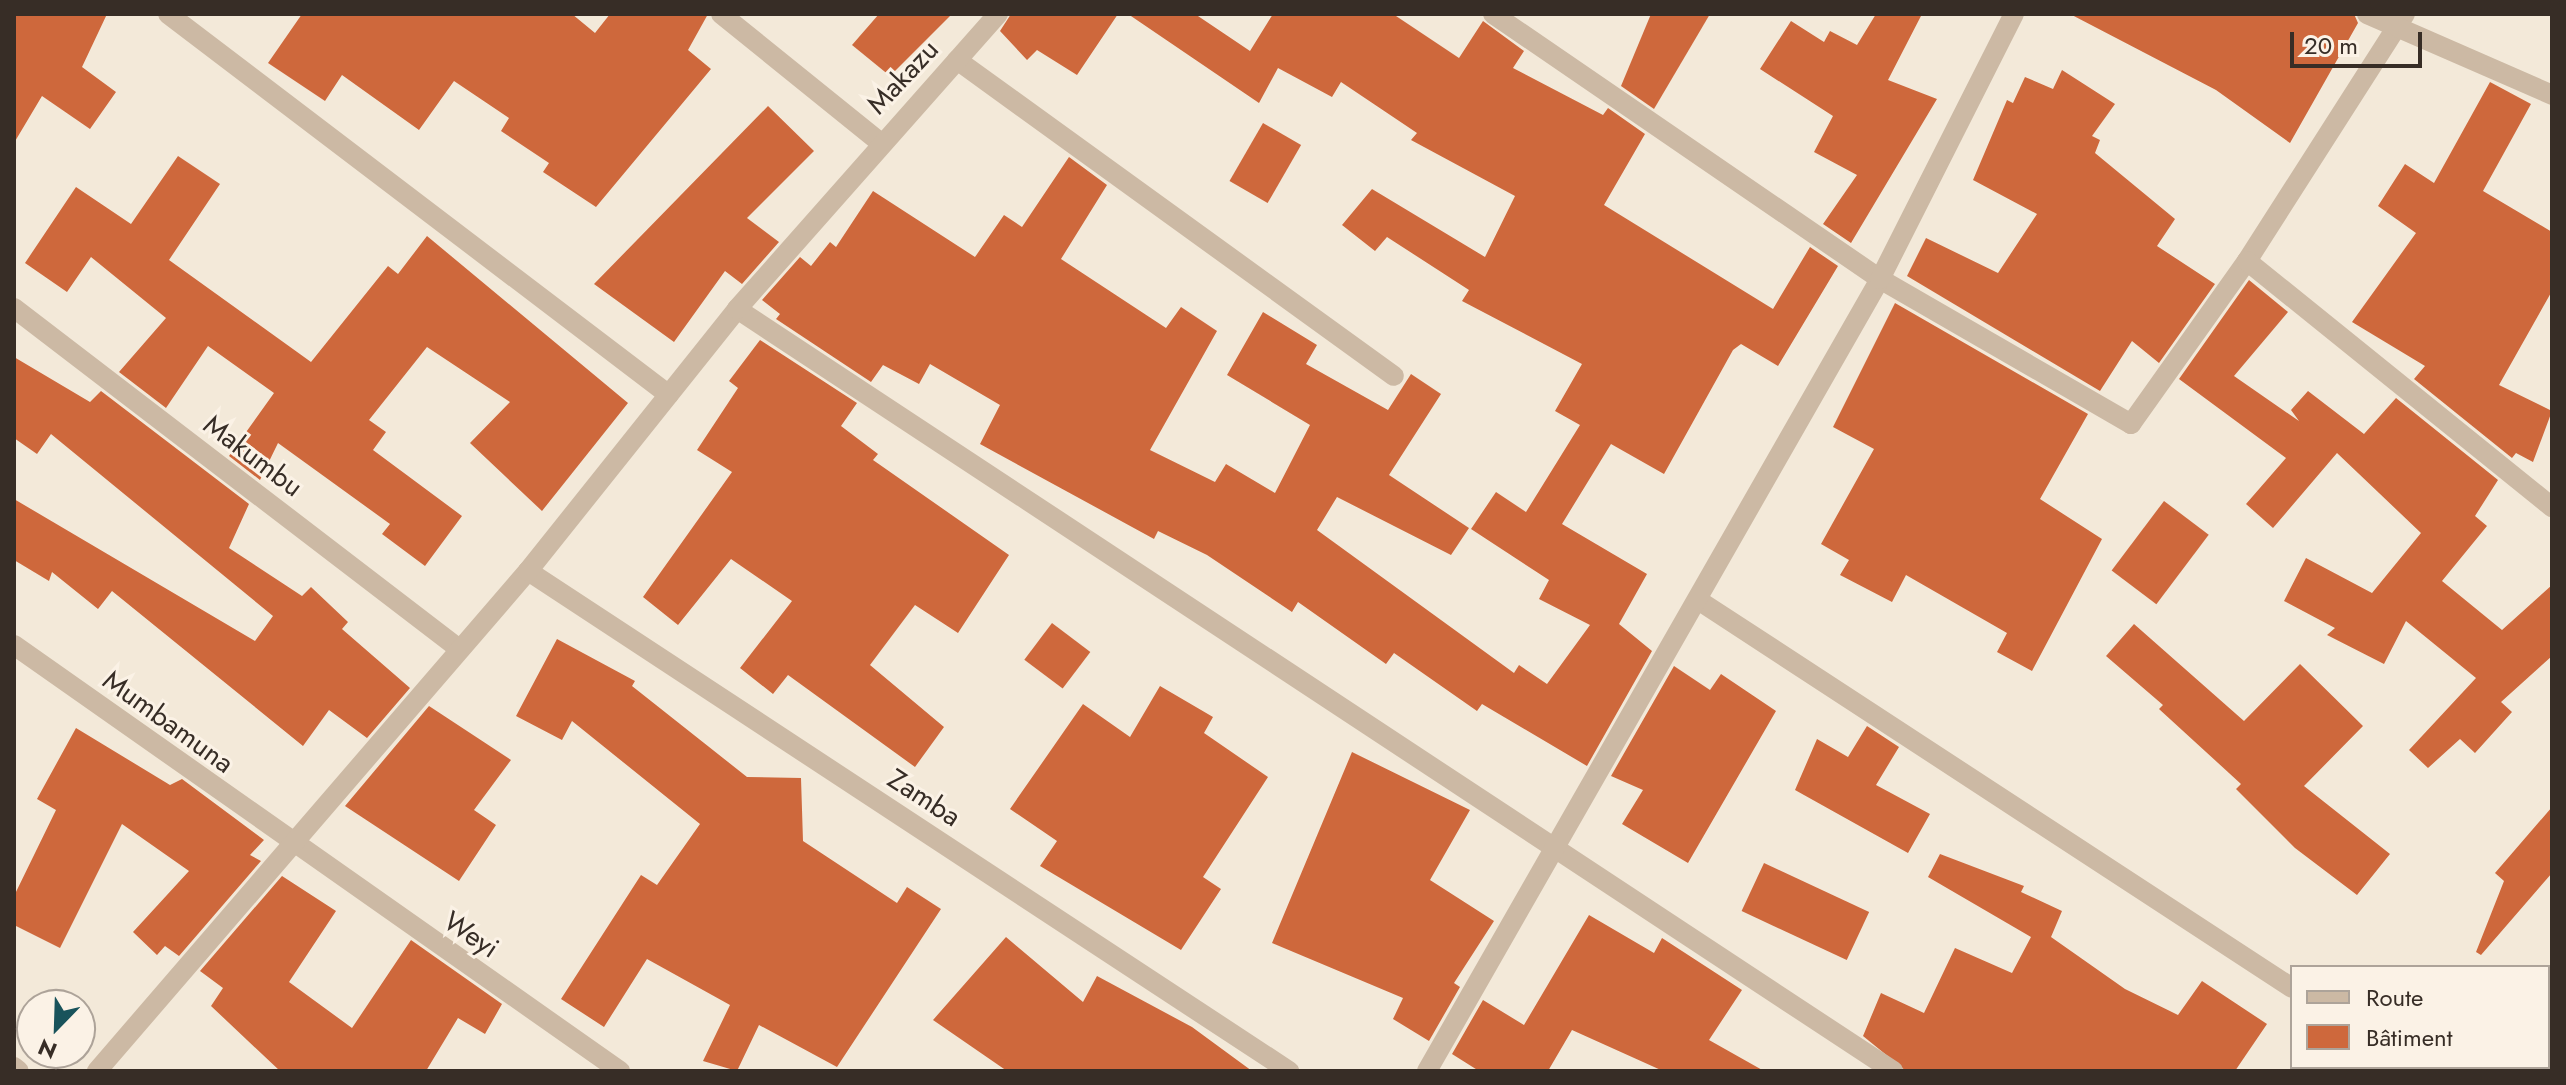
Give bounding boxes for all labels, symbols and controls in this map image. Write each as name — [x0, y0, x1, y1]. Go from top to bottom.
scale bar — [2294, 16, 2426, 66]
text: 20 m — [2304, 28, 2358, 63]
street label: Makazu — [860, 33, 946, 121]
street label: Makumbu — [197, 408, 309, 504]
street label: Mumbamuna — [96, 663, 240, 781]
street label: Zamba — [881, 762, 967, 834]
street label: Weyi — [437, 905, 505, 965]
legend — [2290, 965, 2550, 1069]
text: Route — [2366, 980, 2423, 1015]
north arrow — [16, 989, 96, 1069]
text: Bâtiment — [2366, 1020, 2452, 1055]
text: N — [33, 1031, 62, 1067]

